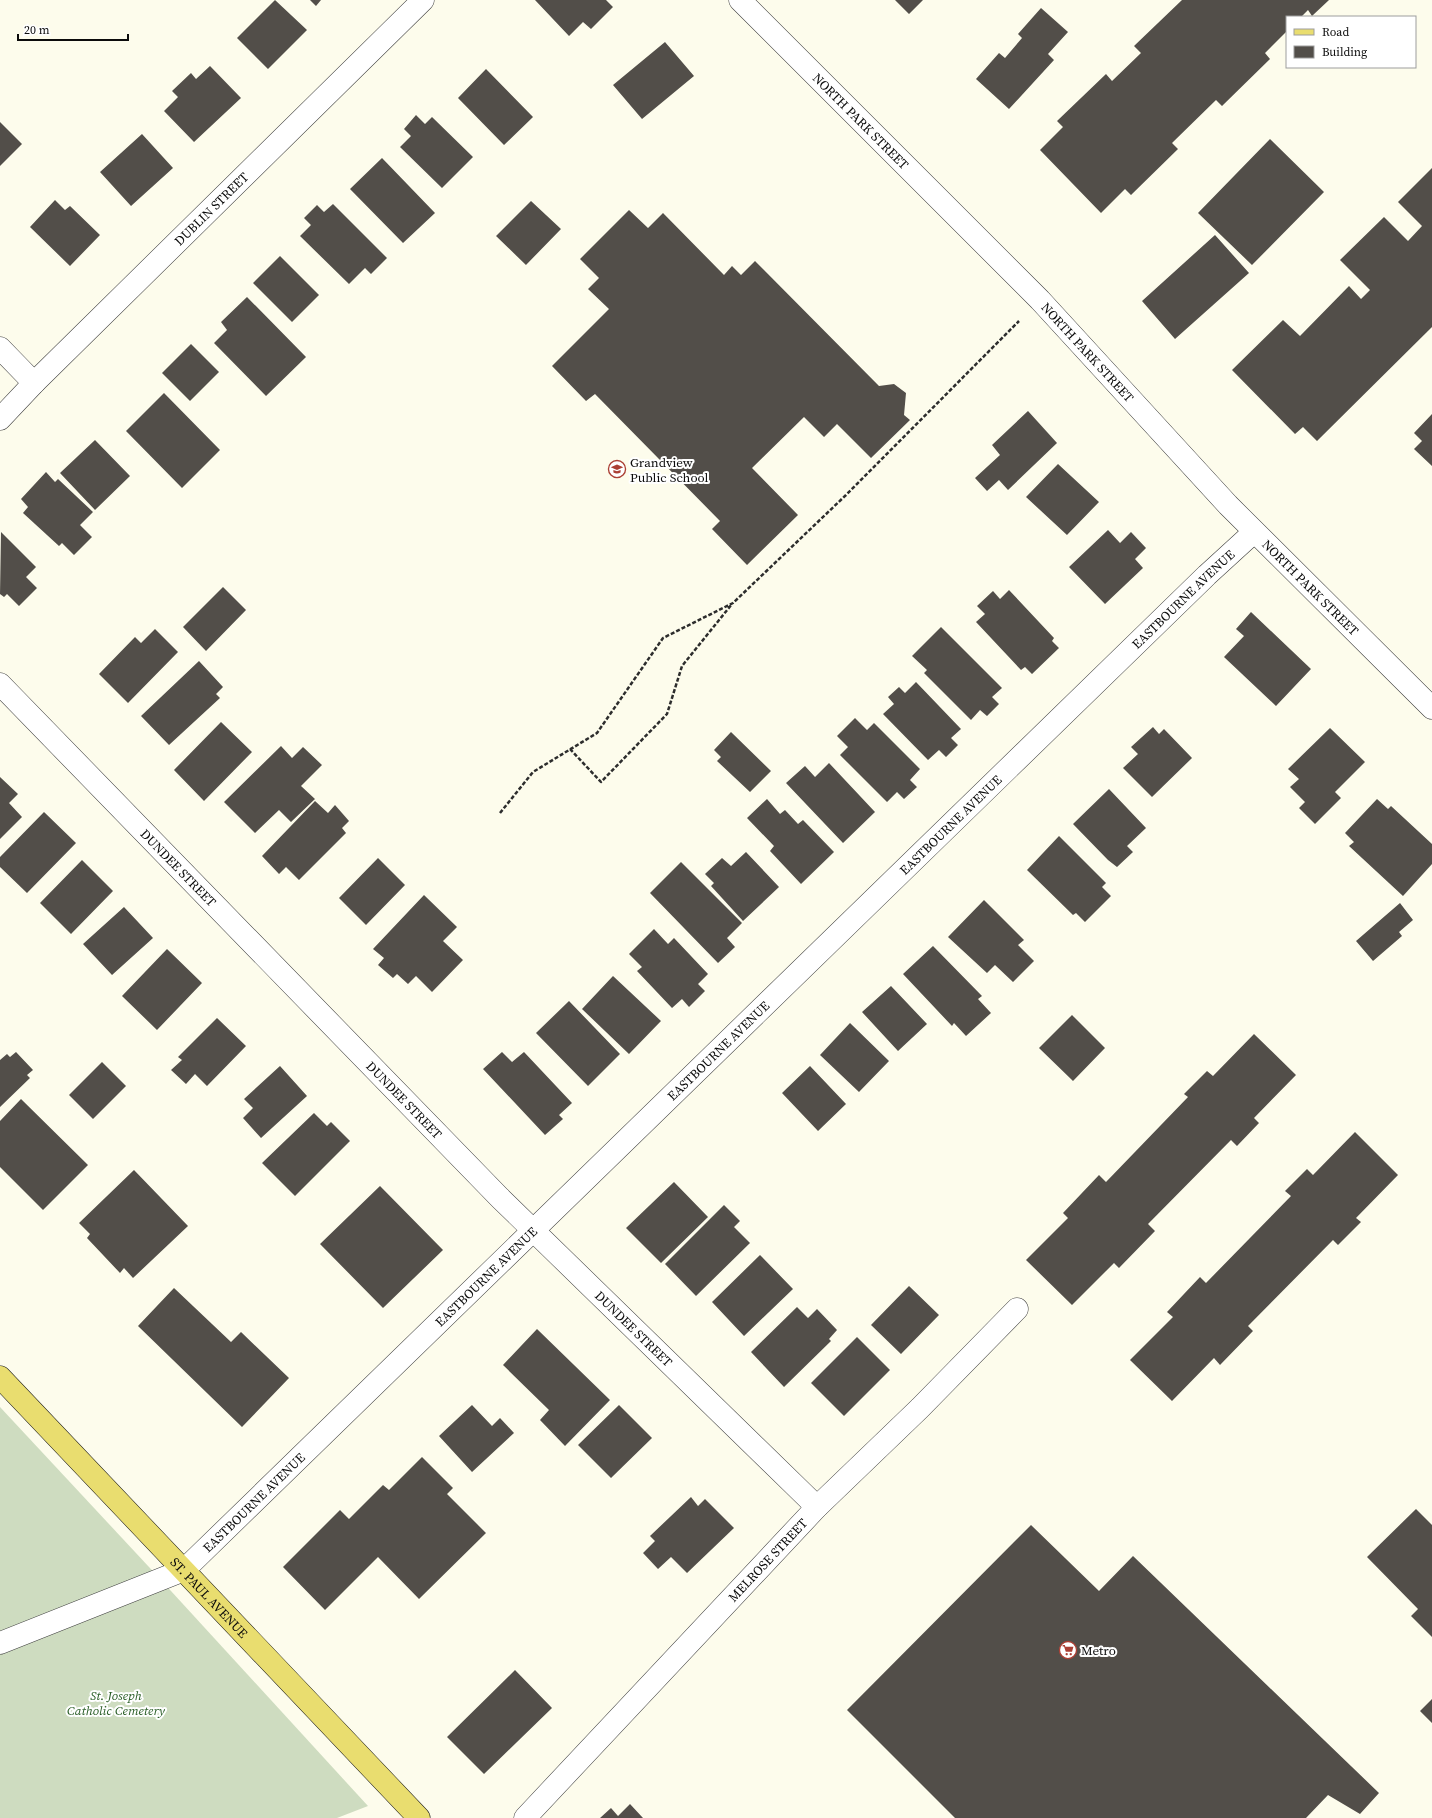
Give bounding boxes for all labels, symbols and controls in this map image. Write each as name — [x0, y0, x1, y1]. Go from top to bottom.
scale bar — [18, 16, 128, 42]
legend — [1286, 16, 1416, 68]
text: 20 m — [24, 22, 50, 38]
text: Road — [1322, 24, 1349, 40]
text: Building — [1322, 44, 1367, 60]
street label: NORTH PARK STREET — [809, 70, 912, 173]
street label: DUBLIN STREET — [171, 169, 252, 249]
street label: NORTH PARK STREET — [1037, 299, 1138, 406]
place label: Grandview Public School — [630, 454, 709, 486]
school or university icon: Grandview Public School — [607, 459, 627, 479]
street label: NORTH PARK STREET — [1258, 536, 1362, 639]
street label: EASTBOURNE AVENUE — [1128, 546, 1238, 653]
street label: EASTBOURNE AVENUE — [896, 771, 1005, 879]
street label: DUNDEE STREET — [137, 825, 220, 910]
street label: EASTBOURNE AVENUE — [664, 997, 773, 1104]
street label: DUNDEE STREET — [363, 1058, 446, 1143]
street label: EASTBOURNE AVENUE — [431, 1223, 541, 1330]
street label: DUNDEE STREET — [591, 1287, 676, 1371]
street label: EASTBOURNE AVENUE — [199, 1449, 309, 1556]
street label: MELROSE STREET — [724, 1515, 811, 1606]
street label: ST. PAUL AVENUE — [167, 1554, 251, 1642]
supermarket icon: Metro — [1058, 1640, 1078, 1660]
place label: Metro — [1081, 1642, 1116, 1659]
park label: St. Joseph Catholic Cemetery — [67, 1687, 166, 1719]

